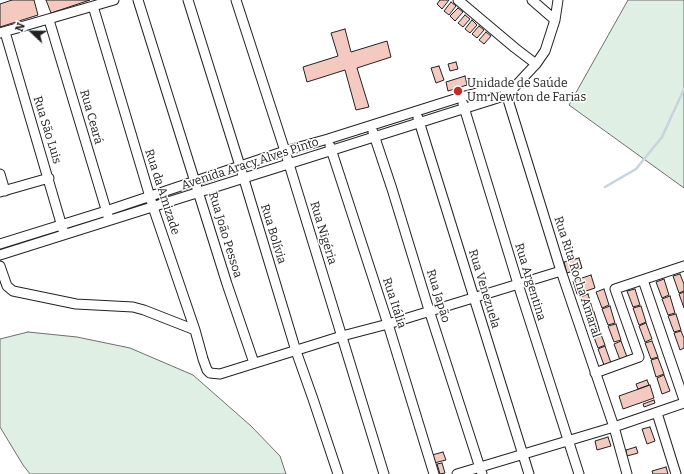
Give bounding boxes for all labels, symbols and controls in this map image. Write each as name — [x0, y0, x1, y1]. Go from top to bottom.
north arrow — [12, 12, 52, 52]
text: N — [13, 21, 28, 34]
place label: Unidade de Saúde Um Newton de Farias — [467, 77, 586, 105]
marker: Unidade de Saúde Um Newton de Farias — [452, 85, 464, 97]
street label: Rua Ceará — [76, 88, 106, 146]
street label: Rua São Luis — [30, 94, 64, 166]
street label: Avenida Aracy Alves Pinto — [179, 135, 321, 193]
street label: Rua da Amizade — [141, 147, 183, 237]
street label: Rua João Pessoa — [205, 190, 245, 280]
street label: Rua Nigéria — [307, 200, 339, 266]
street label: Rua Bolívia — [257, 202, 289, 266]
street label: Rua Rita Rocha Amaral — [551, 215, 603, 339]
street label: Rua Argentina — [511, 242, 549, 322]
street label: Rua Venezuela — [465, 248, 503, 330]
street label: Rua Japão — [423, 268, 453, 324]
street label: Rua Itália — [379, 276, 409, 330]

